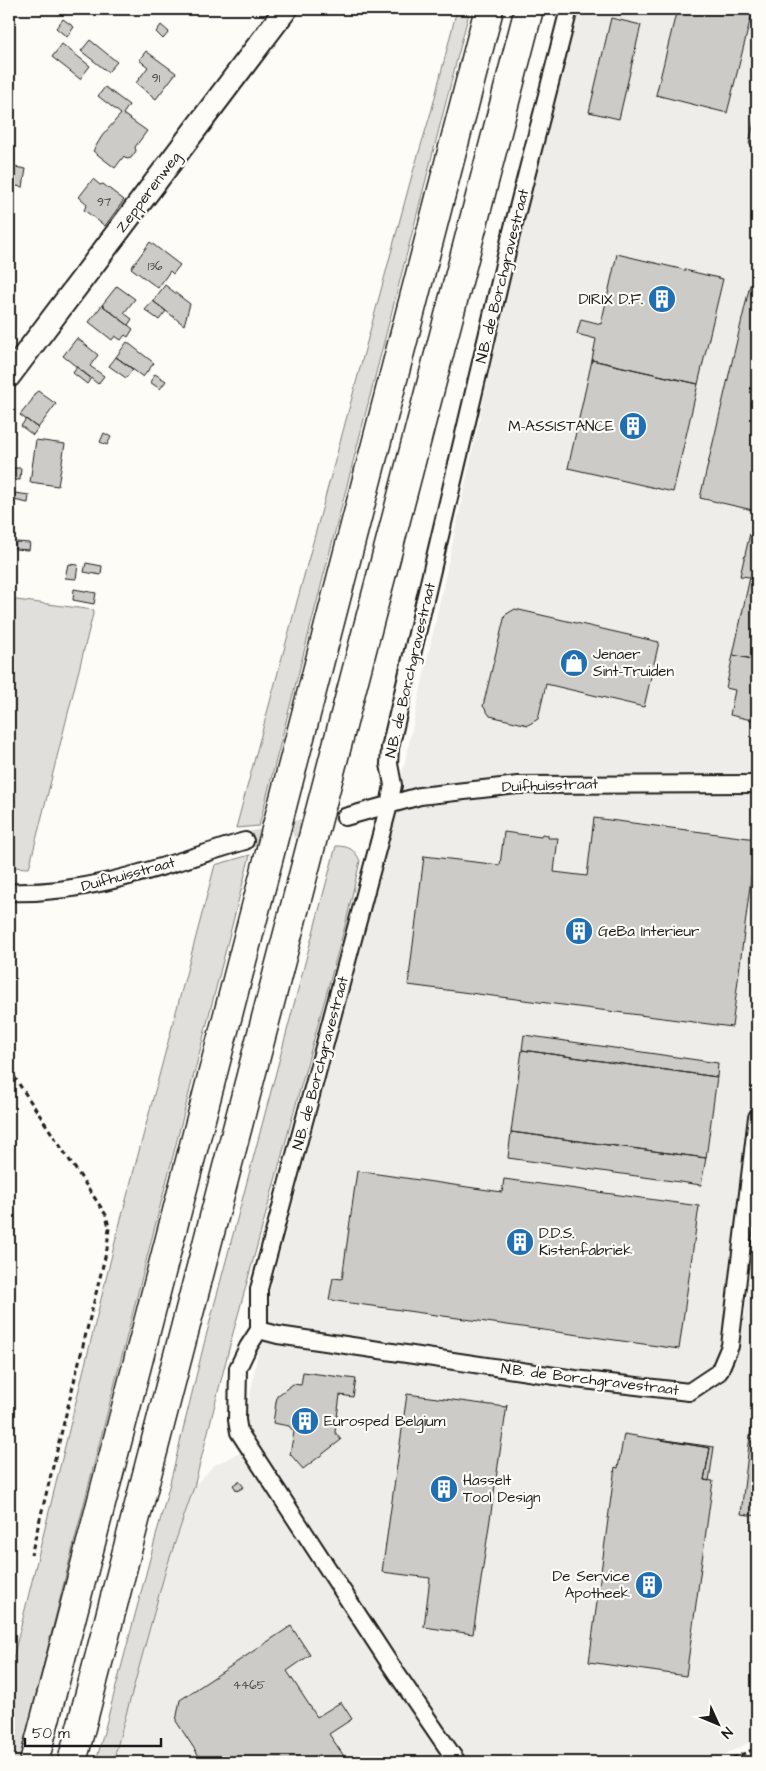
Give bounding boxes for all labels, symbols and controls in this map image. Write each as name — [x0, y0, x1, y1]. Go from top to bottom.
house number: 91 — [152, 70, 161, 87]
street label: Zepperenweg — [111, 147, 187, 238]
street label: N.B. de Borchgravestraat — [471, 187, 535, 366]
house number: 97 — [97, 194, 112, 211]
house number: 136 — [147, 258, 163, 275]
building icon: DIRIX D.F. — [647, 284, 677, 314]
place label: DIRIX D.F. — [579, 289, 643, 310]
building icon: M-ASSISTANCE — [618, 411, 648, 441]
place label: M-ASSISTANCE — [508, 416, 614, 437]
street label: N.B. de Borchgravestraat — [380, 580, 442, 760]
place label: Jenaer Sint-Truiden — [593, 644, 674, 682]
shop icon: Jenaer Sint-Truiden — [559, 648, 589, 678]
street label: Duifhuisstraat — [501, 773, 599, 798]
street label: Duifhuisstraat — [79, 852, 177, 897]
building icon: GeBa Interieur — [564, 916, 594, 946]
place label: GeBa Interieur — [598, 921, 699, 942]
street label: N.B. de Borchgravestraat — [287, 974, 355, 1153]
place label: D.D.S. Kistenfabriek — [539, 1223, 632, 1261]
building icon: D.D.S. Kistenfabriek — [505, 1227, 535, 1257]
street label: N.B. de Borchgravestraat — [500, 1358, 680, 1402]
building icon: Eurosped Belgium — [290, 1406, 320, 1436]
place label: Eurosped Belgium — [324, 1411, 446, 1433]
place label: Hasselt Tool Design — [463, 1470, 541, 1509]
building icon: Hasselt Tool Design — [429, 1474, 459, 1504]
place label: De Service Apotheek — [552, 1566, 630, 1604]
building icon: De Service Apotheek — [634, 1570, 664, 1600]
house number: 4465 — [233, 1677, 266, 1694]
north arrow — [694, 1698, 744, 1748]
scale bar — [25, 1716, 161, 1748]
text: N — [716, 1722, 737, 1743]
text: 50 m — [32, 1723, 70, 1744]

